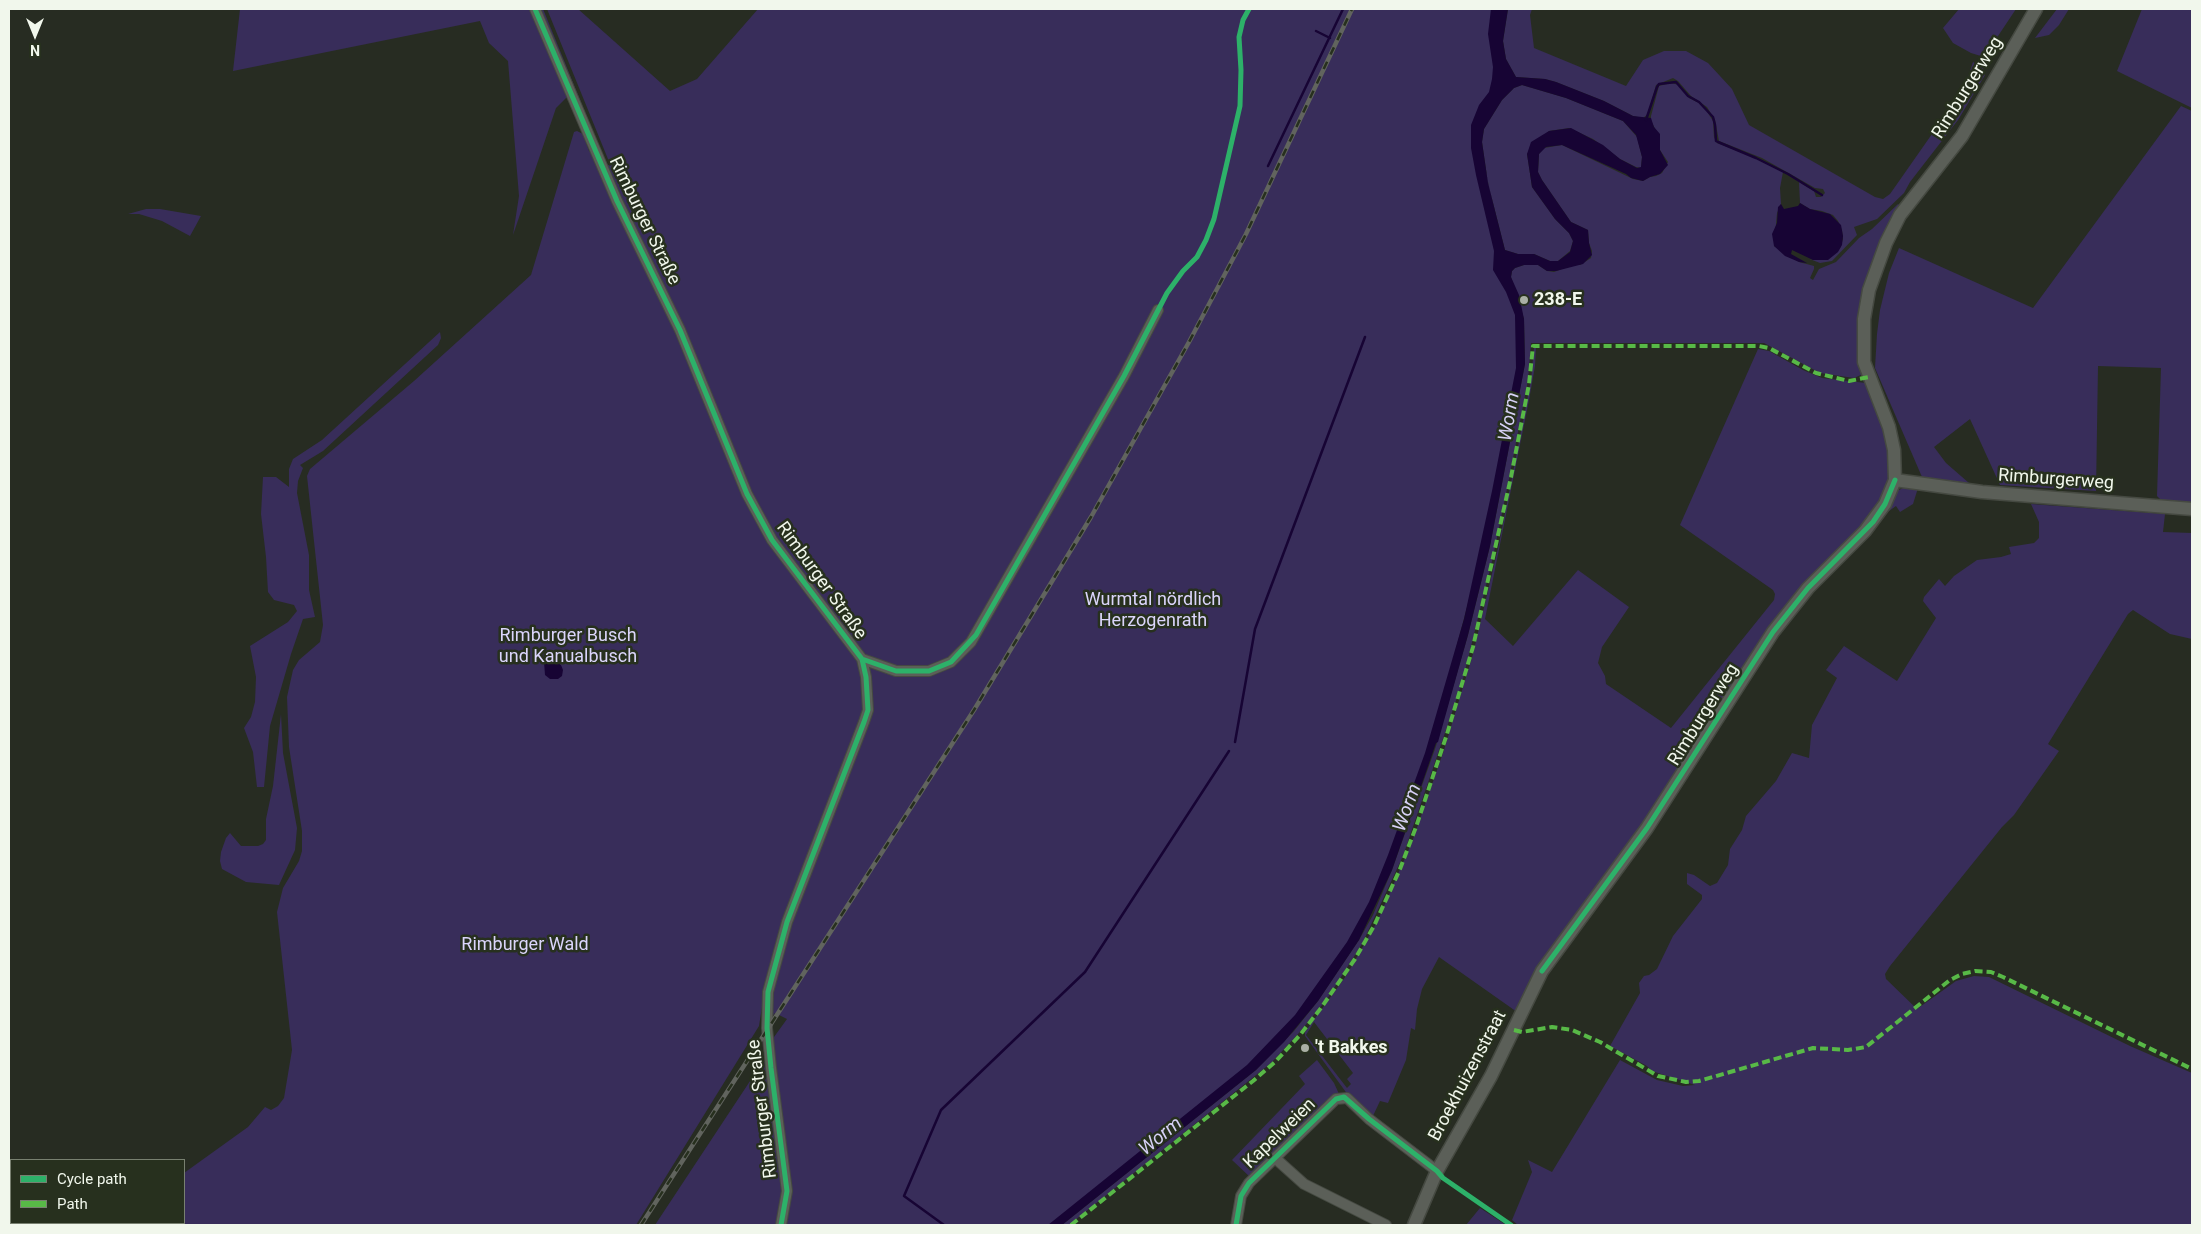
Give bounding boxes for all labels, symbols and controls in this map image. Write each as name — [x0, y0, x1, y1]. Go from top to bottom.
north arrow — [10, 10, 60, 60]
street label: Rimburgerweg — [1928, 33, 2008, 143]
text: N — [30, 42, 40, 58]
street label: Rimburger Straße — [604, 153, 684, 289]
place label: 238-E — [1534, 289, 1582, 311]
marker: 238-E — [1518, 294, 1530, 306]
water label: Worm — [1495, 391, 1525, 443]
street label: Rimburgerweg — [1997, 465, 2115, 495]
street label: Rimburger Straße — [771, 518, 871, 644]
park label: Wurmtal nördlich Herzogenrath — [1085, 589, 1221, 632]
park label: Rimburger Busch und Kanualbusch — [499, 625, 637, 668]
street label: Rimburgerweg — [1664, 660, 1744, 770]
water label: Worm — [1389, 781, 1427, 835]
park label: Rimburger Wald — [461, 934, 589, 956]
street label: Broekhuizenstraat — [1424, 1007, 1512, 1145]
place label: 't Bakkes — [1315, 1037, 1388, 1059]
street label: Rimburger Straße — [744, 1038, 782, 1180]
marker: 't Bakkes — [1299, 1042, 1311, 1054]
street label: Kapelweien — [1239, 1094, 1321, 1174]
water label: Worm — [1135, 1113, 1187, 1161]
legend — [10, 1159, 185, 1224]
text: Cycle path — [57, 1170, 127, 1188]
text: Path — [57, 1195, 88, 1213]

